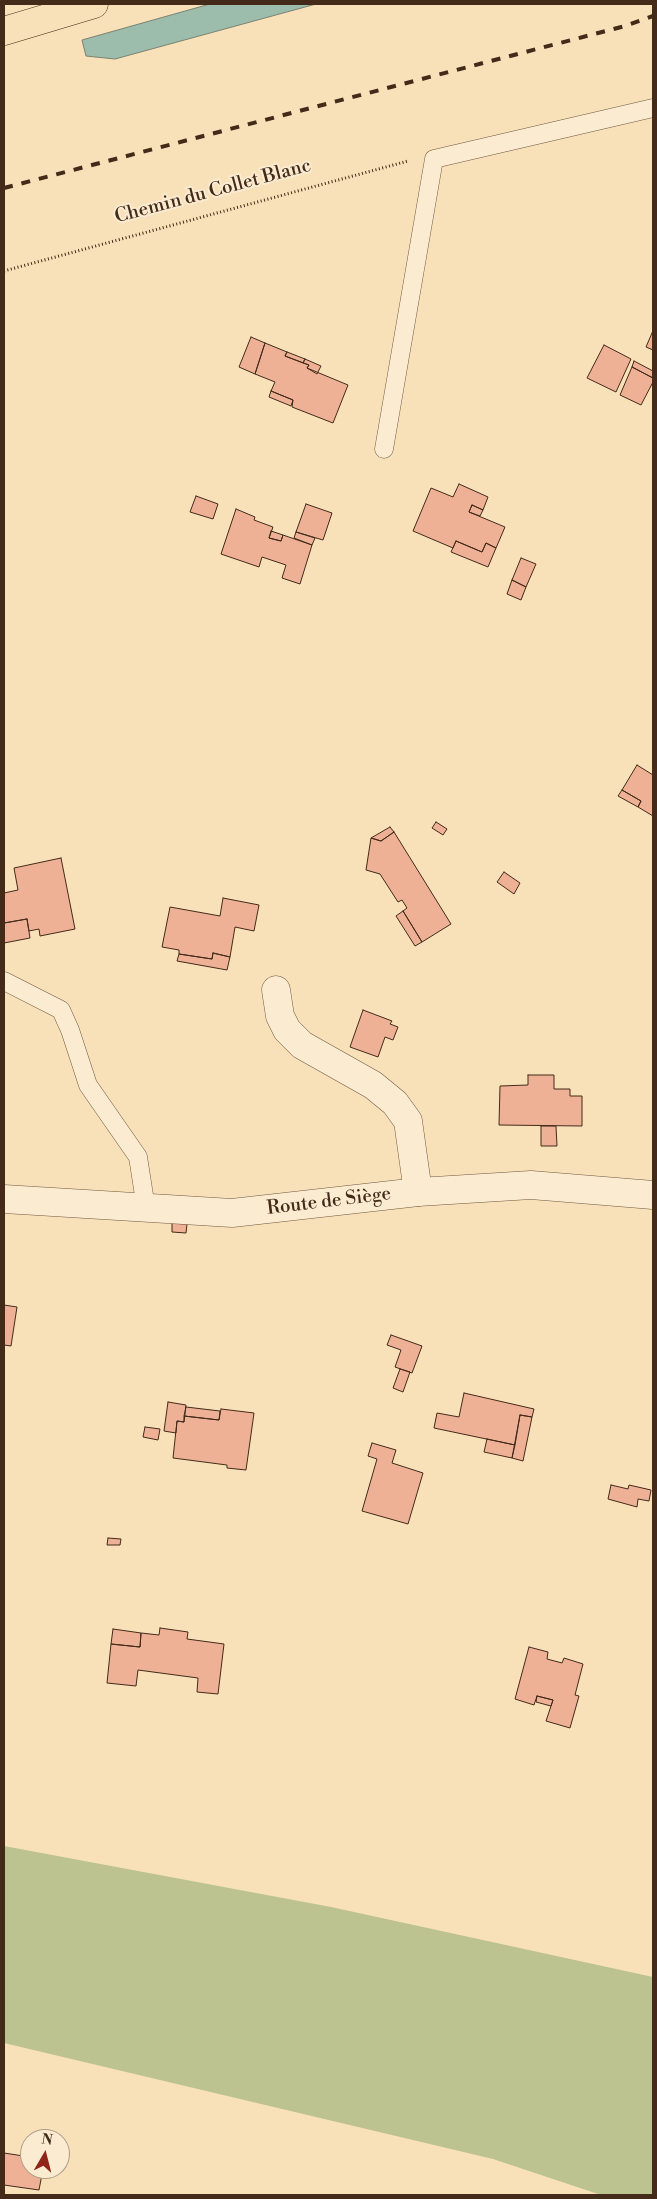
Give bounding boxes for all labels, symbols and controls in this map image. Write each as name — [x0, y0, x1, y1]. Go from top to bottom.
street label: Chemin du Collet Blanc — [112, 155, 314, 229]
street label: Route de Siège — [266, 1183, 392, 1221]
north arrow — [20, 2129, 70, 2179]
text: N — [40, 2130, 54, 2150]

